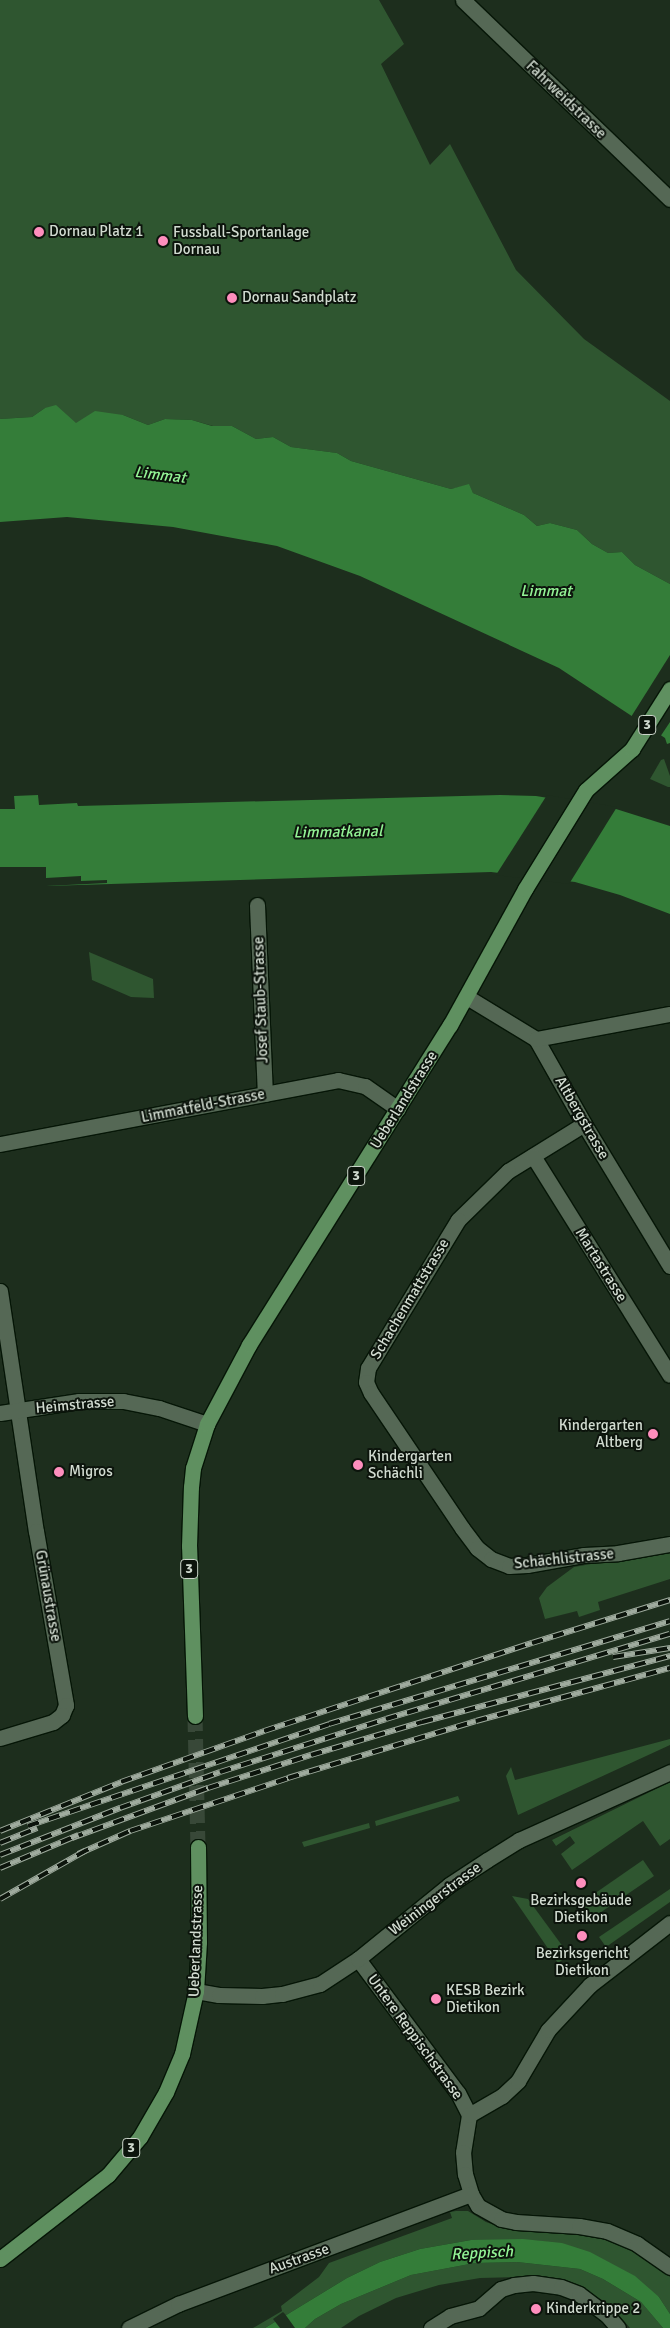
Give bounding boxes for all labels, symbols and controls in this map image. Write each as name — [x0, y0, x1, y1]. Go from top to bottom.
street label: Fahrweidstrasse — [522, 57, 610, 143]
place label: Dornau Platz 1 — [49, 223, 143, 241]
place label: Fussball-Sportanlage Dornau — [173, 223, 309, 258]
marker: Dornau Platz 1 — [33, 226, 45, 238]
marker: Fussball-Sportanlage Dornau — [157, 235, 169, 247]
place label: Dornau Sandplatz — [242, 289, 356, 307]
marker: Dornau Sandplatz — [226, 292, 238, 304]
water label: Limmat — [133, 462, 187, 488]
water label: Limmat — [520, 581, 572, 601]
road number: 3 — [637, 714, 657, 736]
water label: Limmatkanal — [293, 822, 383, 842]
street label: Josef Staub-Strasse — [250, 936, 272, 1064]
street label: Ueberlandstrasse — [367, 1048, 441, 1152]
street label: Altbergstrasse — [551, 1073, 613, 1163]
street label: Limmatfeld-Strasse — [140, 1085, 266, 1127]
road number: 3 — [346, 1164, 366, 1188]
street label: Martastrasse — [571, 1225, 631, 1305]
street label: Schachenmattstrasse — [367, 1235, 453, 1363]
street label: Heimstrasse — [35, 1393, 115, 1417]
place label: Kindergarten Altberg — [559, 1416, 643, 1451]
marker: Kindergarten Altberg — [647, 1428, 659, 1440]
place label: Kindergarten Schächli — [368, 1447, 452, 1482]
marker: Kindergarten Schächli — [352, 1459, 364, 1471]
place label: Migros — [69, 1463, 113, 1481]
marker: Migros — [53, 1466, 65, 1478]
street label: Schächlistrasse — [513, 1545, 615, 1573]
street label: Grünaustrasse — [31, 1549, 65, 1643]
road number: 3 — [179, 1558, 199, 1580]
street label: Weiningerstrasse — [385, 1859, 485, 1939]
marker: Bezirksgebäude Dietikon — [575, 1877, 587, 1889]
street label: Ueberlandstrasse — [185, 1885, 207, 1997]
place label: Bezirksgebäude Dietikon — [530, 1891, 632, 1926]
marker: Bezirksgericht Dietikon — [576, 1930, 588, 1942]
place label: Bezirksgericht Dietikon — [536, 1944, 628, 1979]
street label: Untere Reppischstrasse — [364, 1971, 466, 2103]
place label: KESB Bezirk Dietikon — [446, 1981, 525, 2016]
marker: KESB Bezirk Dietikon — [430, 1993, 442, 2005]
road number: 3 — [121, 2136, 141, 2160]
street label: Austrasse — [266, 2240, 332, 2278]
water label: Reppisch — [451, 2242, 513, 2264]
place label: Kinderkrippe 2 — [546, 2300, 640, 2318]
marker: Kinderkrippe 2 — [530, 2303, 542, 2315]

